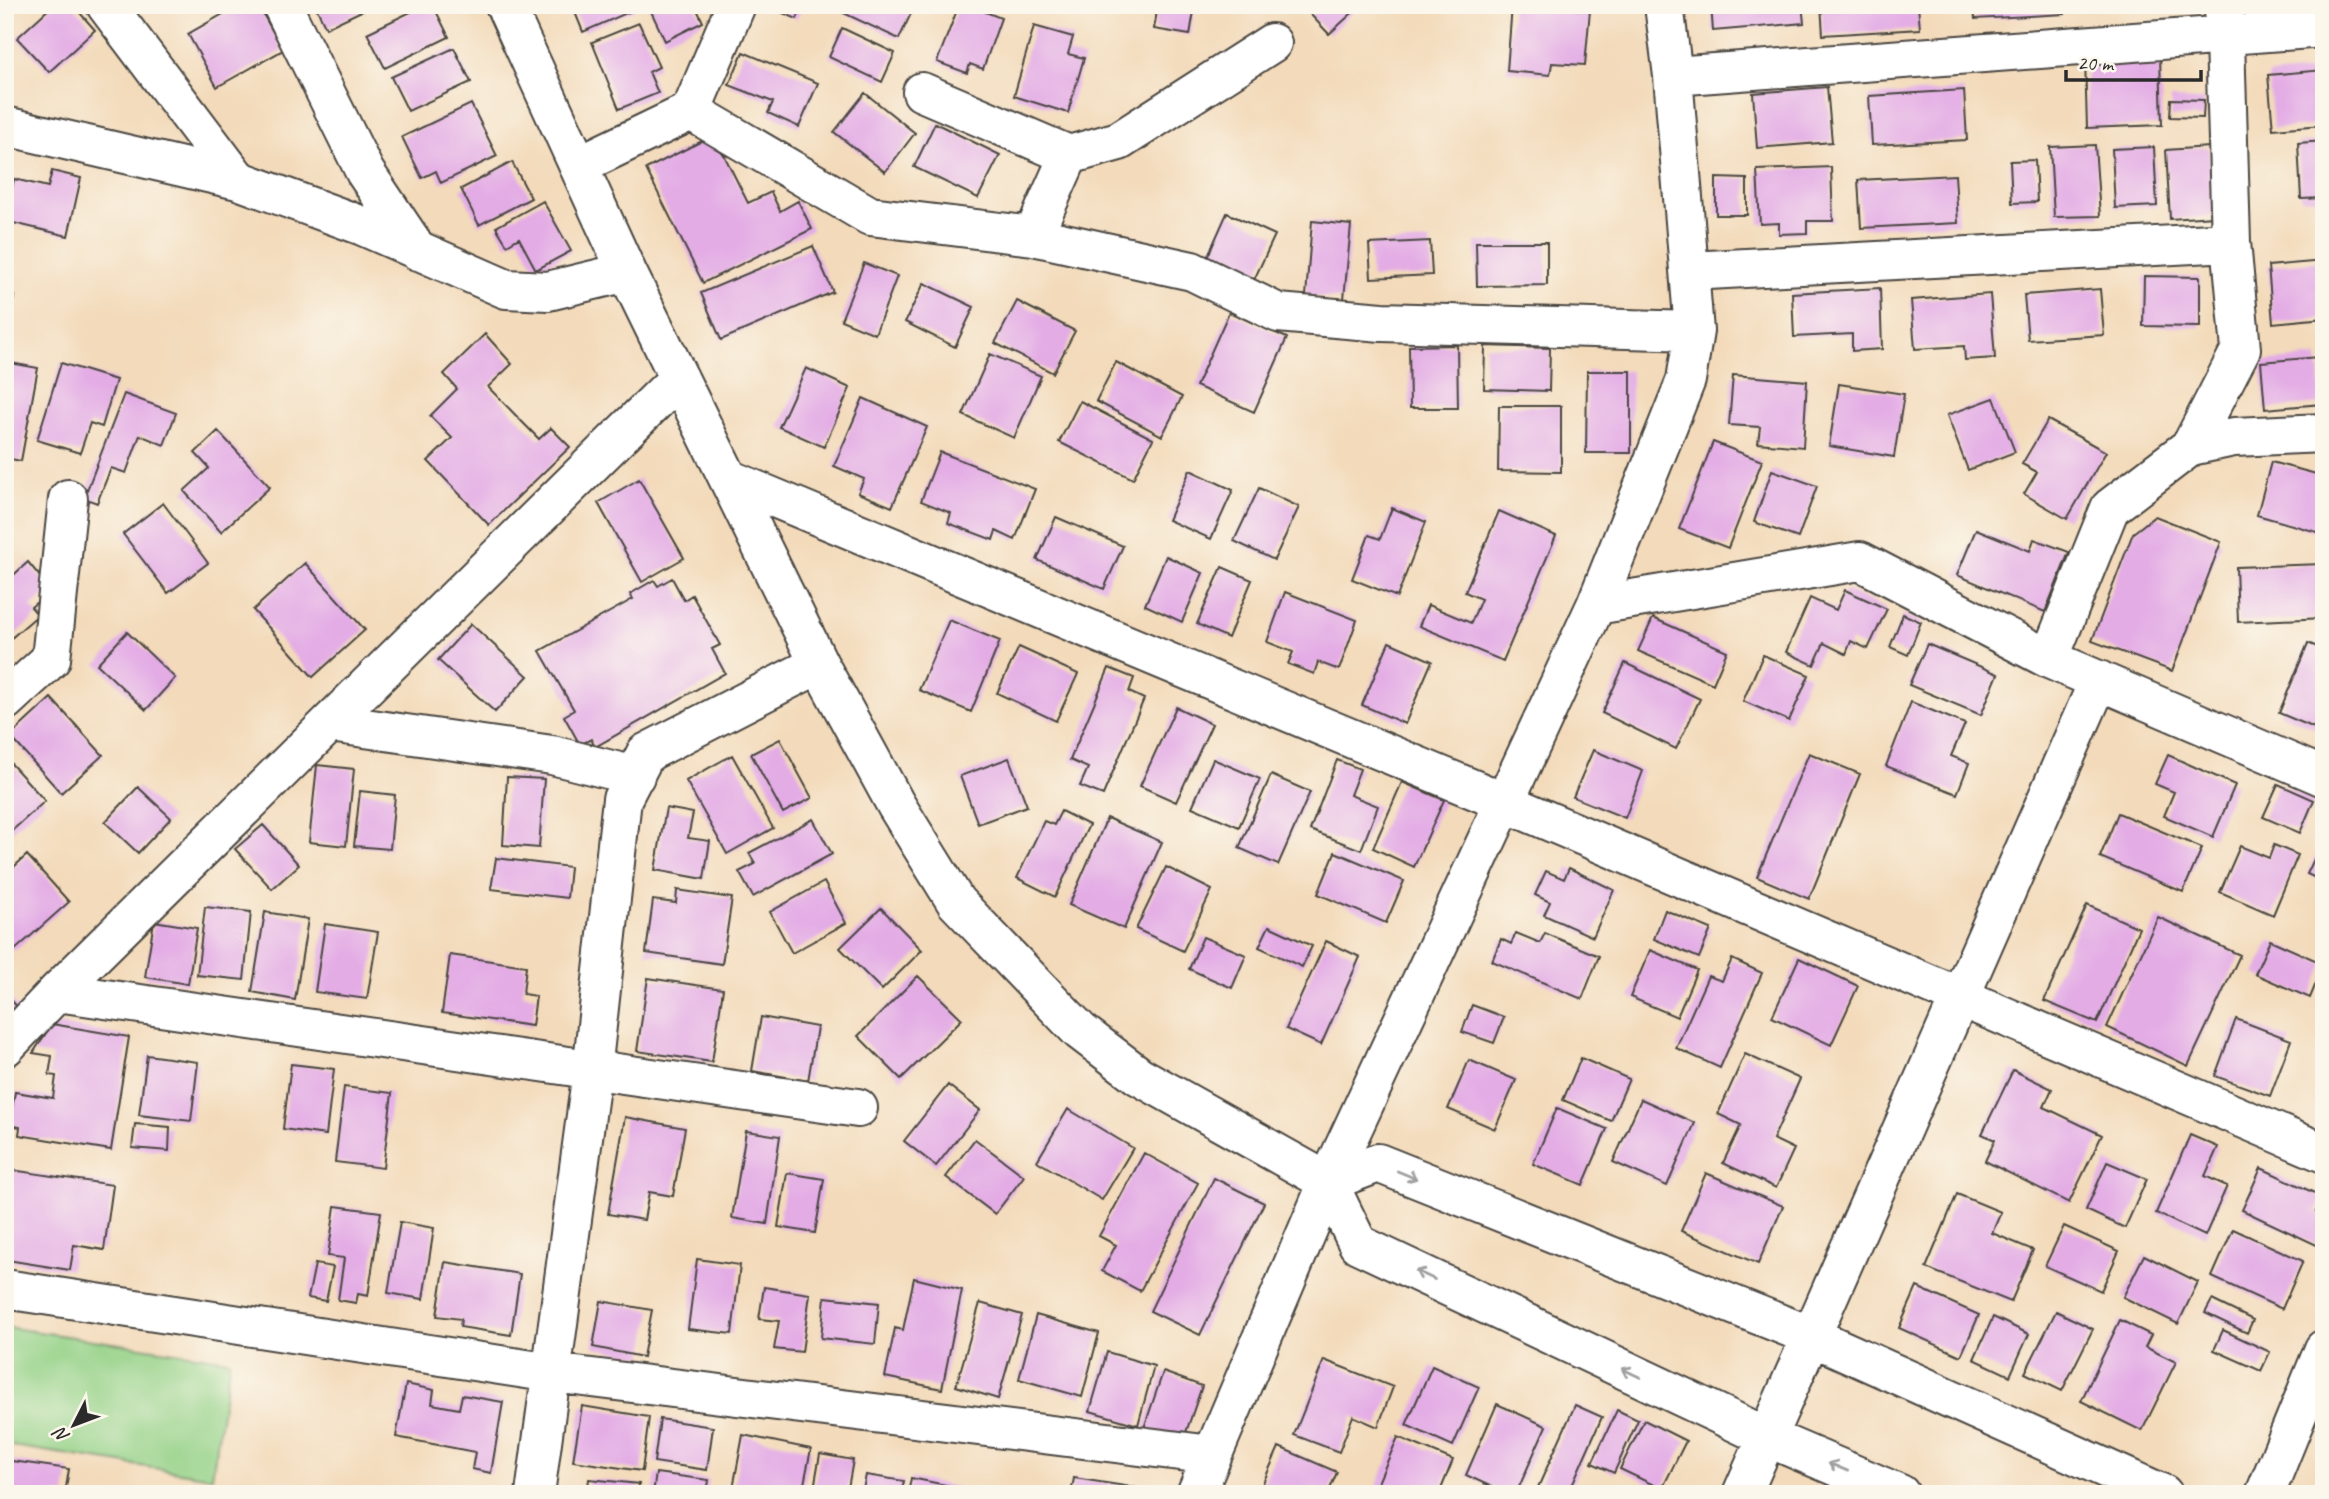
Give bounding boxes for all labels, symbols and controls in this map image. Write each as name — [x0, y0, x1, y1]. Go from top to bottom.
scale bar — [2066, 38, 2201, 82]
text: 20 m — [2077, 50, 2115, 76]
one-way arrow — [1396, 1170, 1417, 1183]
one-way arrow — [1415, 1268, 1436, 1282]
one-way arrow — [1621, 1365, 1642, 1379]
north arrow — [38, 1390, 108, 1460]
text: N — [47, 1421, 75, 1448]
one-way arrow — [1827, 1460, 1849, 1473]

